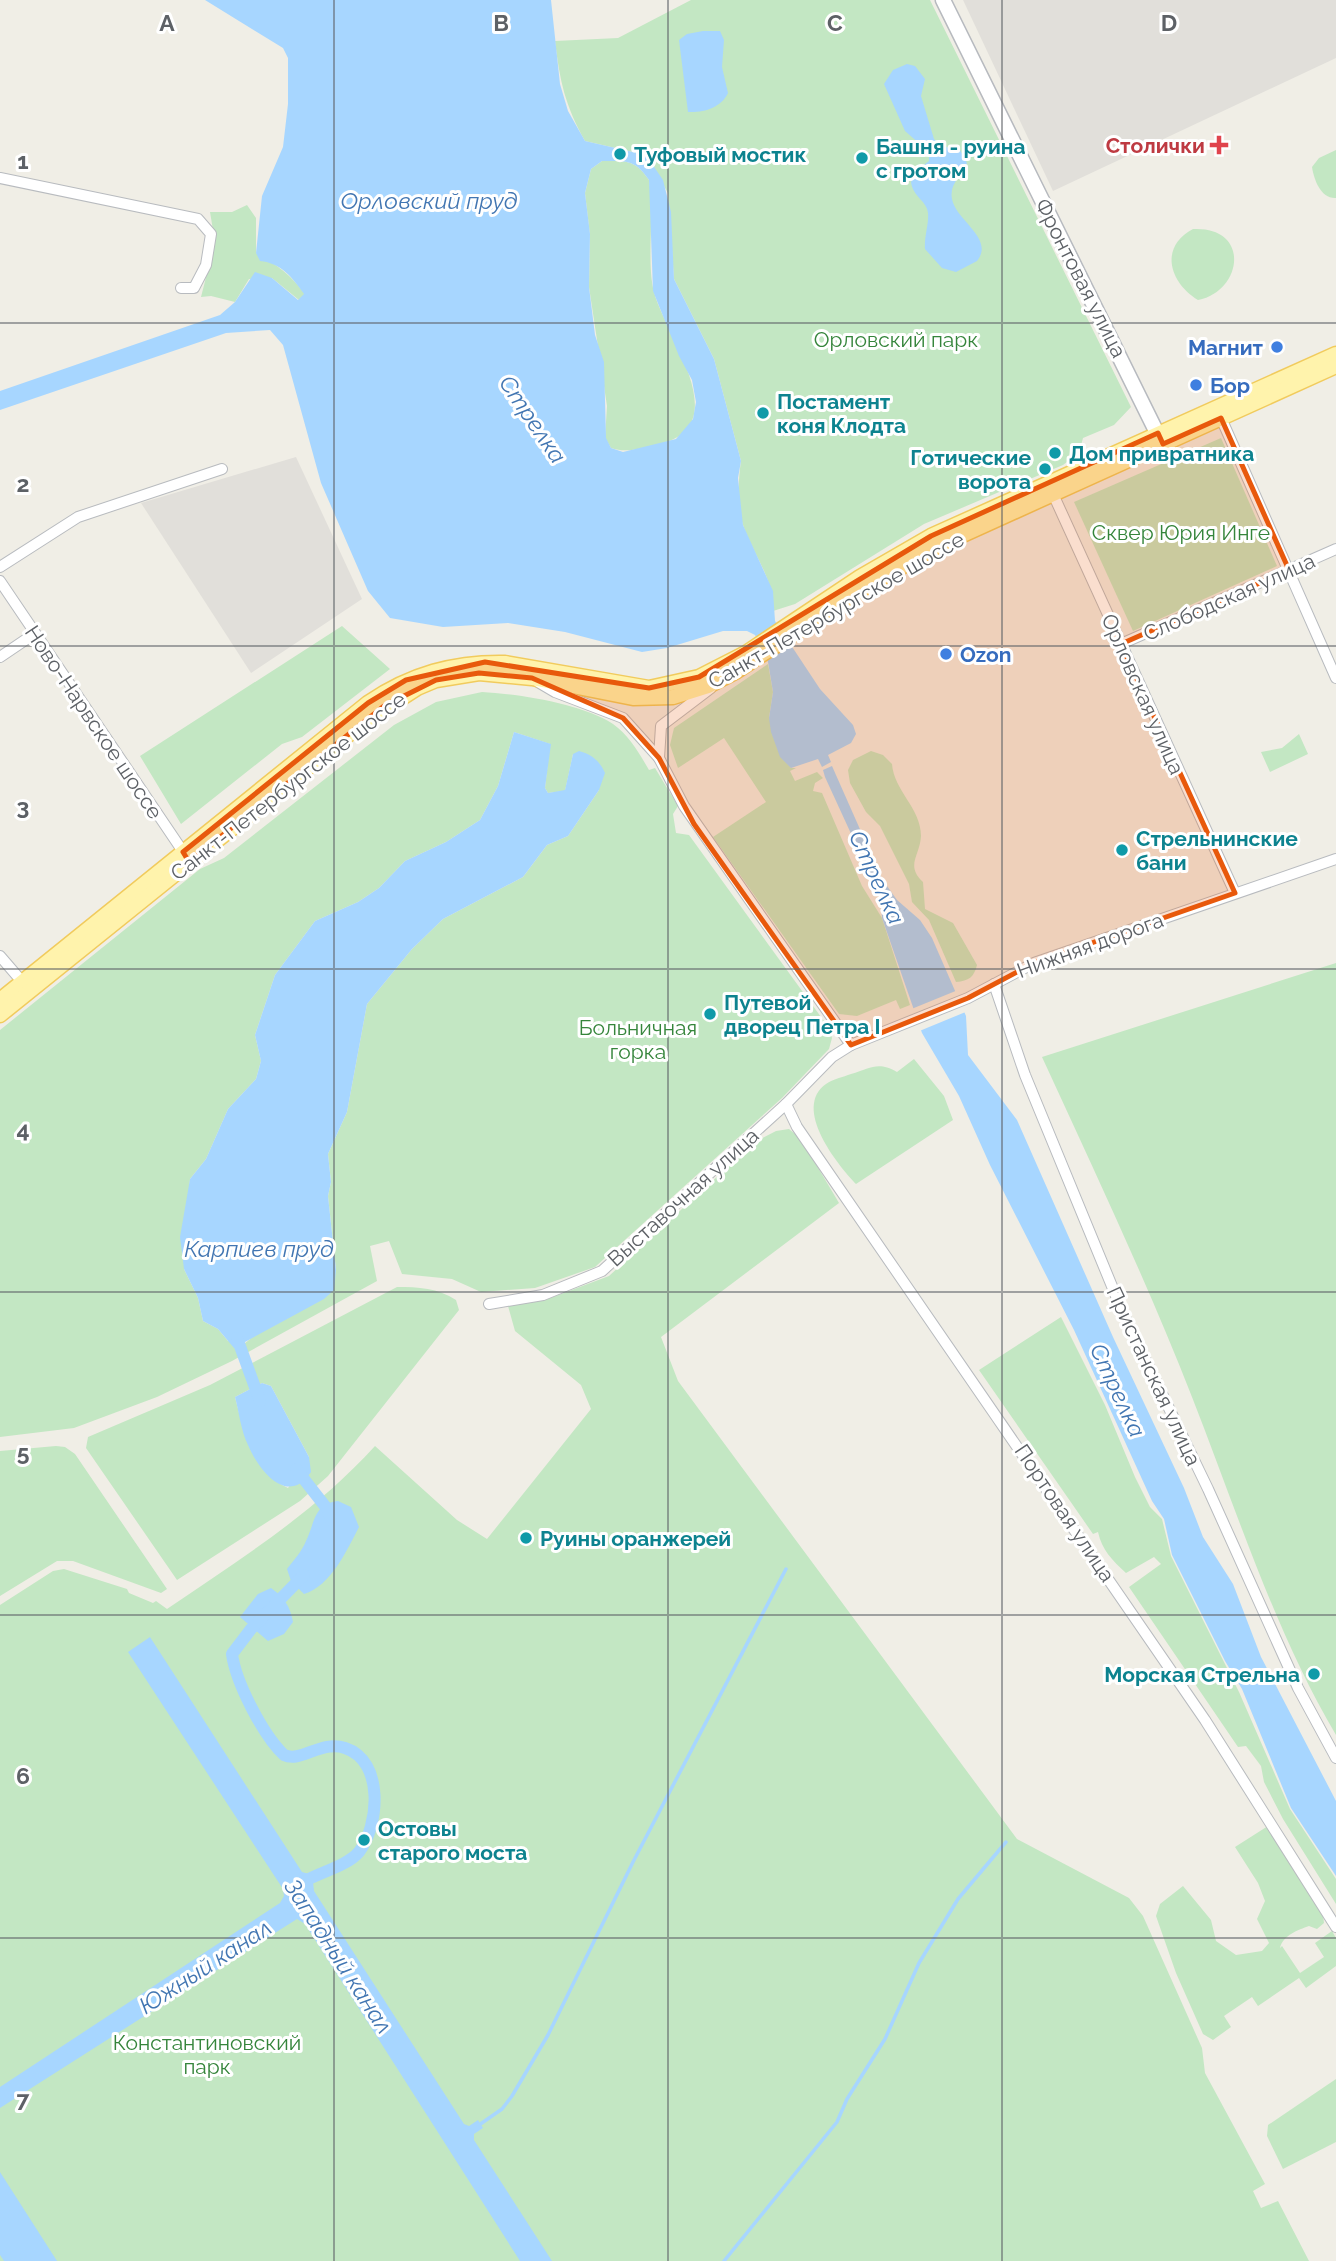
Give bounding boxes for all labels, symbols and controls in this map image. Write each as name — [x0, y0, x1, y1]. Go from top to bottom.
text: A — [159, 9, 175, 36]
text: B — [493, 9, 509, 36]
text: C — [827, 9, 843, 36]
text: D — [1161, 9, 1177, 36]
place label: Столички — [1106, 133, 1205, 158]
place label: Башня - руина с гротом — [876, 134, 1025, 183]
marker: Столички — [1211, 137, 1227, 153]
place label: Туфовый мостик — [634, 142, 806, 167]
marker: Туфовый мостик — [612, 146, 628, 162]
text: 1 — [17, 147, 29, 174]
marker: Башня - руина с гротом — [854, 150, 870, 166]
water label: Орловский пруд — [341, 187, 518, 214]
street label: Фронтовая улица — [1030, 194, 1132, 362]
park label: Орловский парк — [814, 327, 978, 352]
place label: Магнит — [1188, 335, 1264, 360]
marker: Магнит — [1269, 339, 1285, 355]
water label: Стрелка — [494, 370, 572, 468]
place label: Бор — [1210, 373, 1250, 398]
marker: Бор — [1188, 377, 1204, 393]
place label: Постамент коня Клодта — [777, 389, 906, 438]
marker: Постамент коня Клодта — [755, 405, 771, 421]
place label: Дом привратника — [1069, 441, 1254, 466]
place label: Готические ворота — [910, 445, 1031, 494]
marker: Дом привратника — [1047, 445, 1063, 461]
marker: Готические ворота — [1037, 461, 1053, 477]
text: 2 — [17, 470, 29, 497]
park label: Сквер Юрия Инге — [1092, 520, 1270, 545]
street label: Санкт-Петербургское шоссе — [704, 526, 968, 694]
street label: Слободская улица — [1139, 548, 1319, 646]
street label: Орловская улица — [1096, 610, 1190, 778]
street label: Ново-Нарвское шоссе — [20, 621, 168, 823]
place label: Ozon — [960, 642, 1011, 667]
marker: Ozon — [938, 646, 954, 662]
street label: Санкт-Петербургское шоссе — [165, 686, 411, 886]
text: 3 — [17, 793, 29, 820]
water label: Стрелка — [844, 826, 910, 928]
place label: Стрельнинские бани — [1136, 826, 1298, 875]
marker: Стрельнинские бани — [1114, 842, 1130, 858]
street label: Нижняя дорога — [1013, 907, 1167, 983]
place label: Путевой дворец Петра I — [724, 990, 880, 1039]
marker: Путевой дворец Петра I — [702, 1006, 718, 1022]
park label: Больничная горка — [579, 1015, 697, 1064]
text: 4 — [16, 1116, 30, 1143]
street label: Выставочная улица — [602, 1123, 764, 1271]
water label: Карпиев пруд — [184, 1235, 334, 1262]
street label: Пристанская улица — [1102, 1283, 1206, 1469]
water label: Стрелка — [1085, 1339, 1151, 1441]
text: 5 — [17, 1439, 30, 1466]
street label: Портовая улица — [1010, 1439, 1120, 1587]
place label: Руины оранжерей — [540, 1526, 731, 1551]
marker: Руины оранжерей — [518, 1530, 534, 1546]
place label: Морская Стрельна — [1104, 1662, 1300, 1687]
marker: Морская Стрельна — [1306, 1666, 1322, 1682]
text: 6 — [16, 1762, 30, 1789]
place label: Остовы старого моста — [378, 1816, 527, 1865]
marker: Остовы старого моста — [356, 1832, 372, 1848]
water label: Западный канал — [279, 1874, 399, 2038]
water label: Южный канал — [134, 1913, 276, 2019]
park label: Константиновский парк — [113, 2030, 301, 2079]
text: 7 — [17, 2085, 30, 2112]

